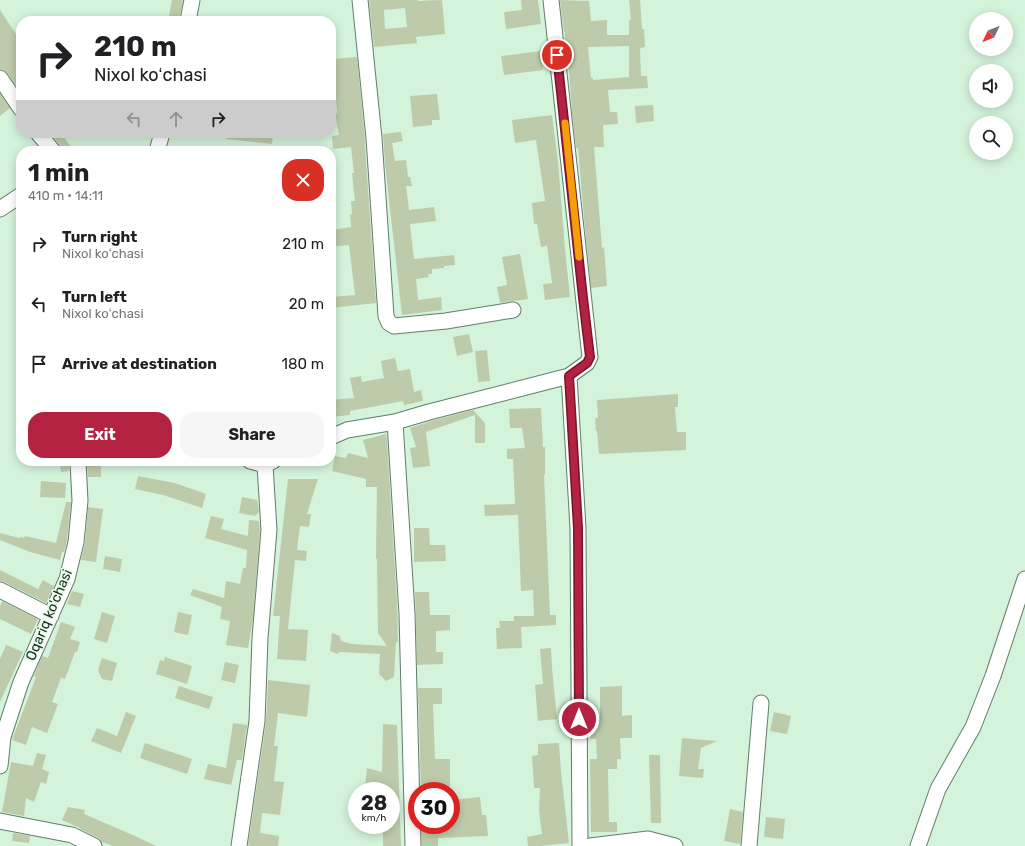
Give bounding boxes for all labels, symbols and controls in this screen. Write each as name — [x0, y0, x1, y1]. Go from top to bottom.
north arrow — [969, 12, 1013, 56]
map controls — [969, 12, 1013, 160]
text: 210 m — [94, 30, 177, 63]
icon: right — [28, 32, 80, 84]
pin — [540, 38, 574, 72]
icon: arrive — [546, 44, 568, 66]
text: Nixol koʻchasi — [94, 64, 207, 86]
button: sound — [969, 64, 1013, 108]
icon: left — [123, 108, 145, 130]
icon: ahead — [165, 108, 187, 130]
icon: right — [207, 108, 229, 130]
button: search — [969, 116, 1013, 160]
text: 1 min — [28, 159, 89, 187]
button: close — [282, 159, 324, 201]
text: 410 m · 14:11 — [28, 188, 103, 203]
text: Turn right — [62, 228, 137, 246]
icon: right — [28, 233, 50, 255]
text: 210 m — [282, 235, 324, 253]
text: Nixol koʻchasi — [62, 246, 144, 261]
text: Turn left — [62, 288, 127, 306]
icon: left — [28, 293, 50, 315]
text: 20 m — [289, 295, 324, 313]
text: Nixol koʻchasi — [62, 306, 144, 321]
icon: arrive — [28, 353, 50, 375]
text: Arrive at destination — [62, 355, 217, 373]
text: 180 m — [282, 355, 324, 373]
button: Exit — [28, 412, 172, 458]
button: Share — [180, 412, 324, 458]
street label: Oqariq ko'chasi — [22, 567, 76, 663]
position arrow — [558, 698, 600, 740]
speed limit sign: 30 — [408, 782, 460, 834]
text: 28 — [361, 791, 387, 815]
text: km/h — [362, 812, 386, 824]

